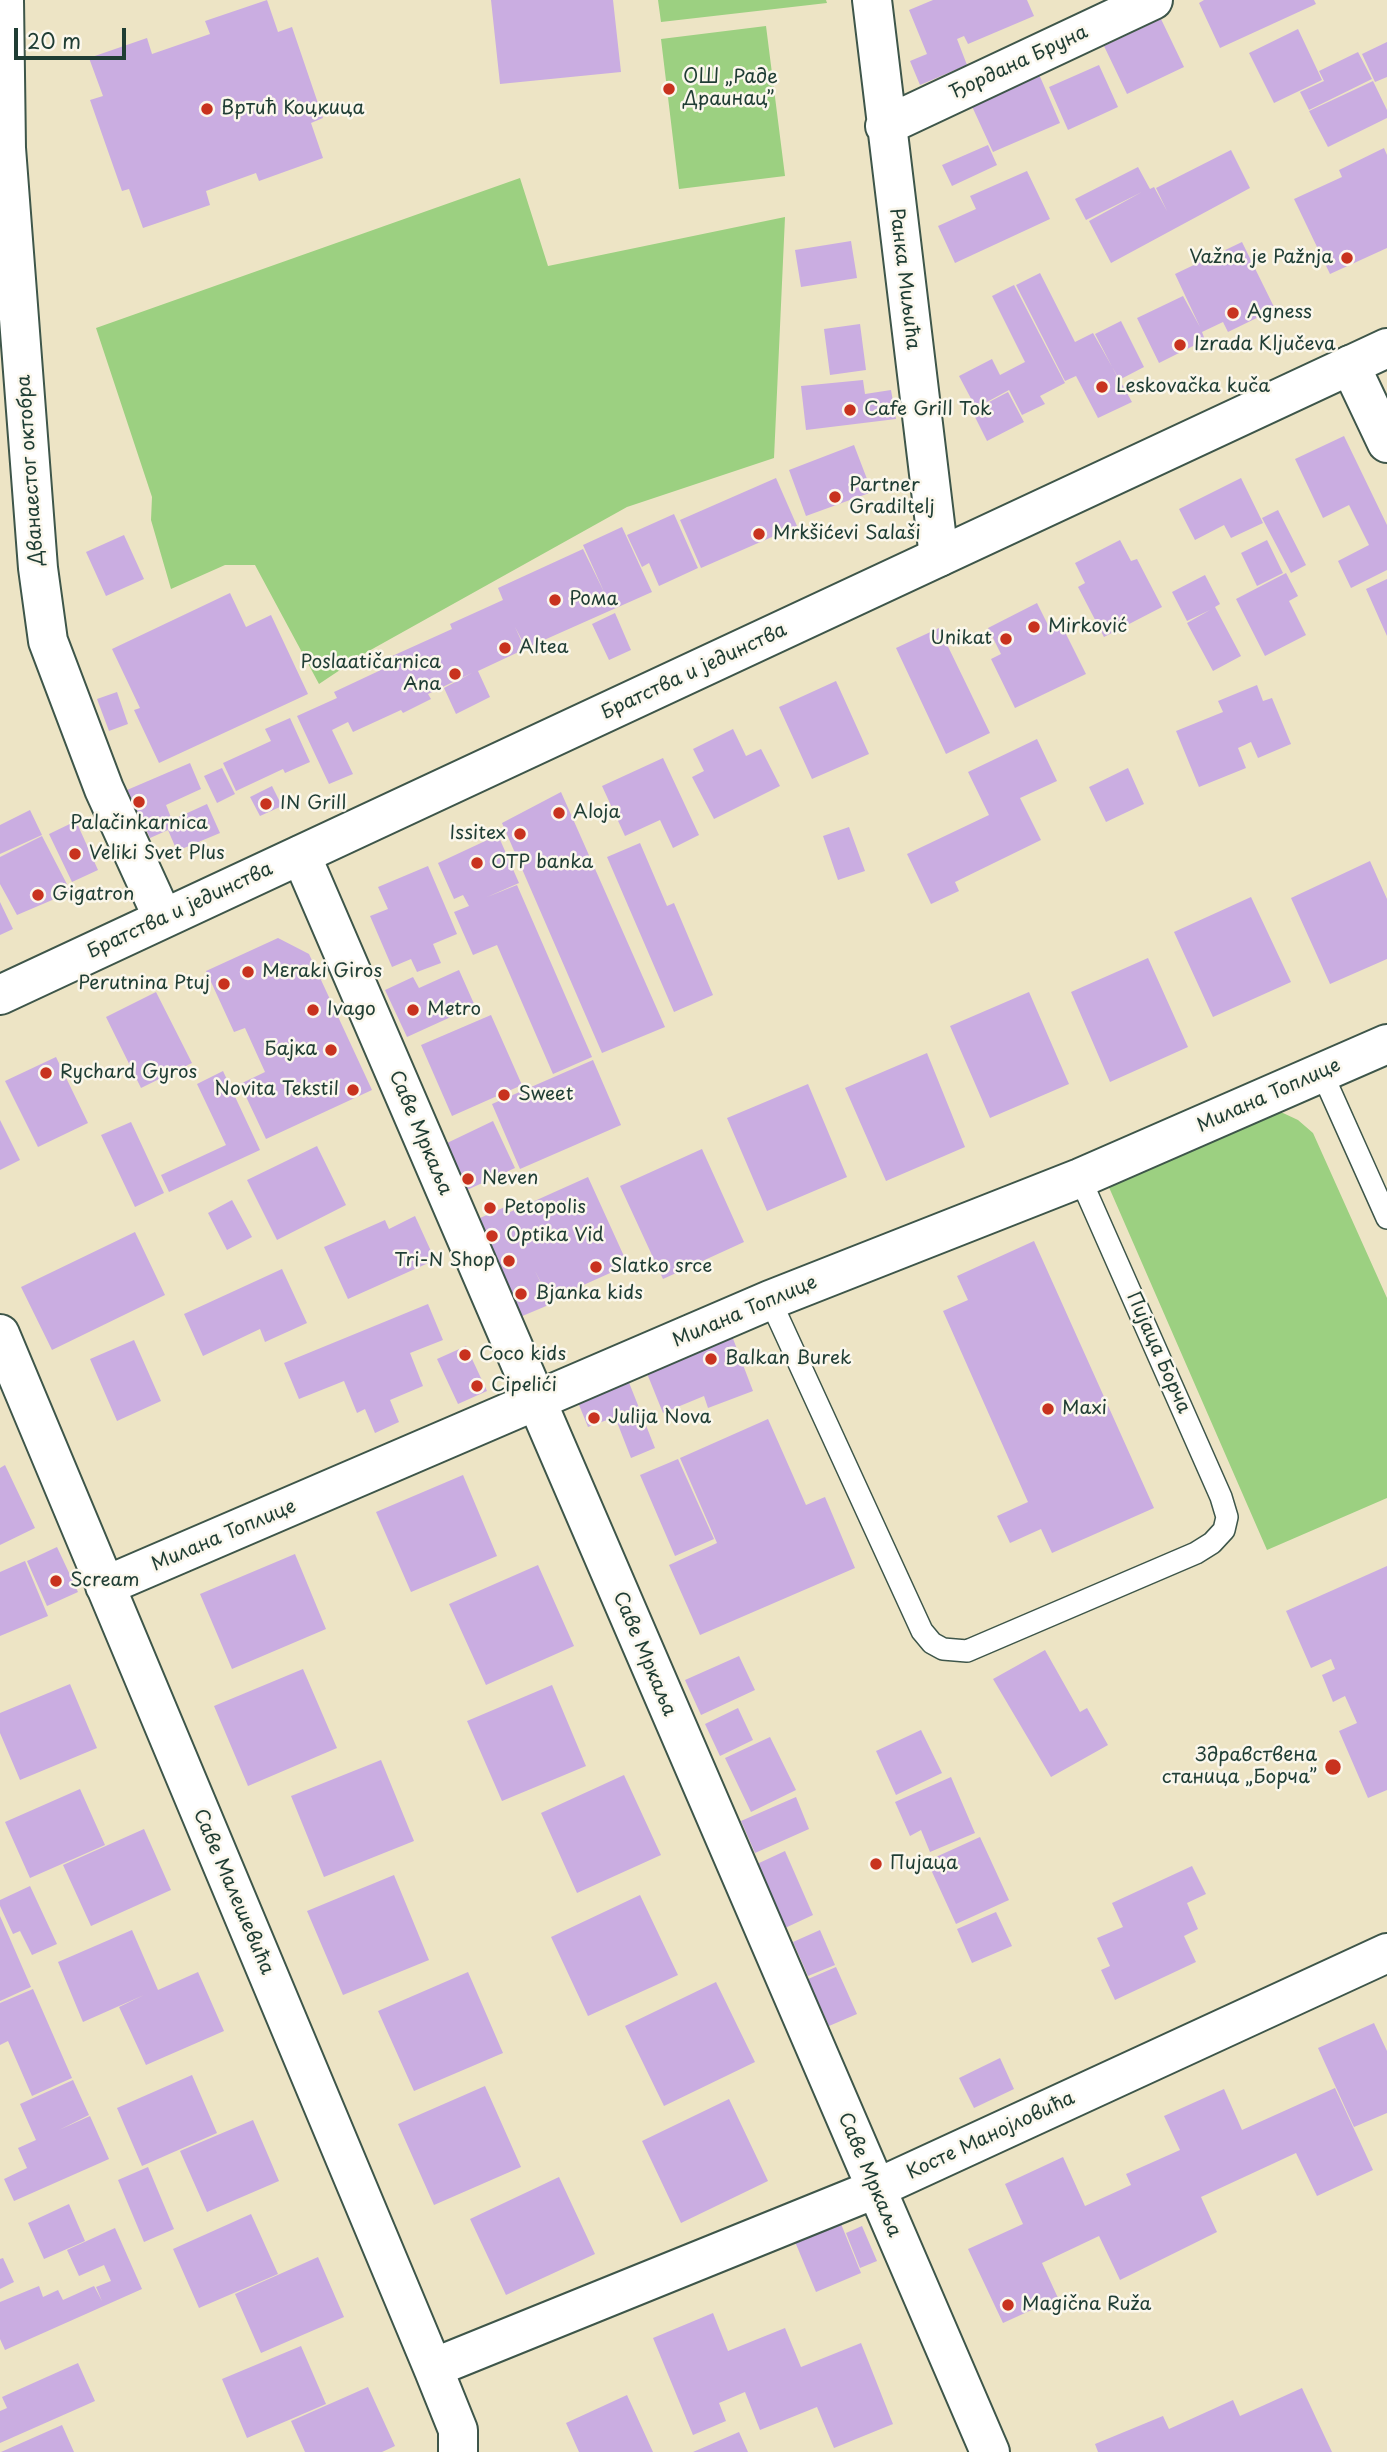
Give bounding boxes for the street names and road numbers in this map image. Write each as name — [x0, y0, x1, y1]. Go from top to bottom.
street label: Ђордана Бруна — [946, 21, 1092, 105]
street label: Ранка Миљића — [884, 207, 924, 351]
street label: Дванаестог октобра — [13, 374, 49, 566]
street label: Братства и јединства — [598, 619, 790, 725]
street label: Братства и јединства — [84, 858, 276, 964]
street label: Милана Топлице — [1194, 1054, 1344, 1138]
street label: Саве Мркаља — [384, 1067, 456, 1199]
street label: Милана Топлице — [669, 1271, 821, 1353]
street label: Пијаца Борча — [1121, 1289, 1195, 1417]
street label: Милана Топлице — [148, 1495, 300, 1577]
street label: Саве Мркаља — [608, 1588, 680, 1720]
street label: Саве Малешевића — [188, 1806, 278, 1978]
street label: Косте Манојловића — [903, 2087, 1079, 2185]
street label: Саве Мркаља — [833, 2109, 905, 2241]

